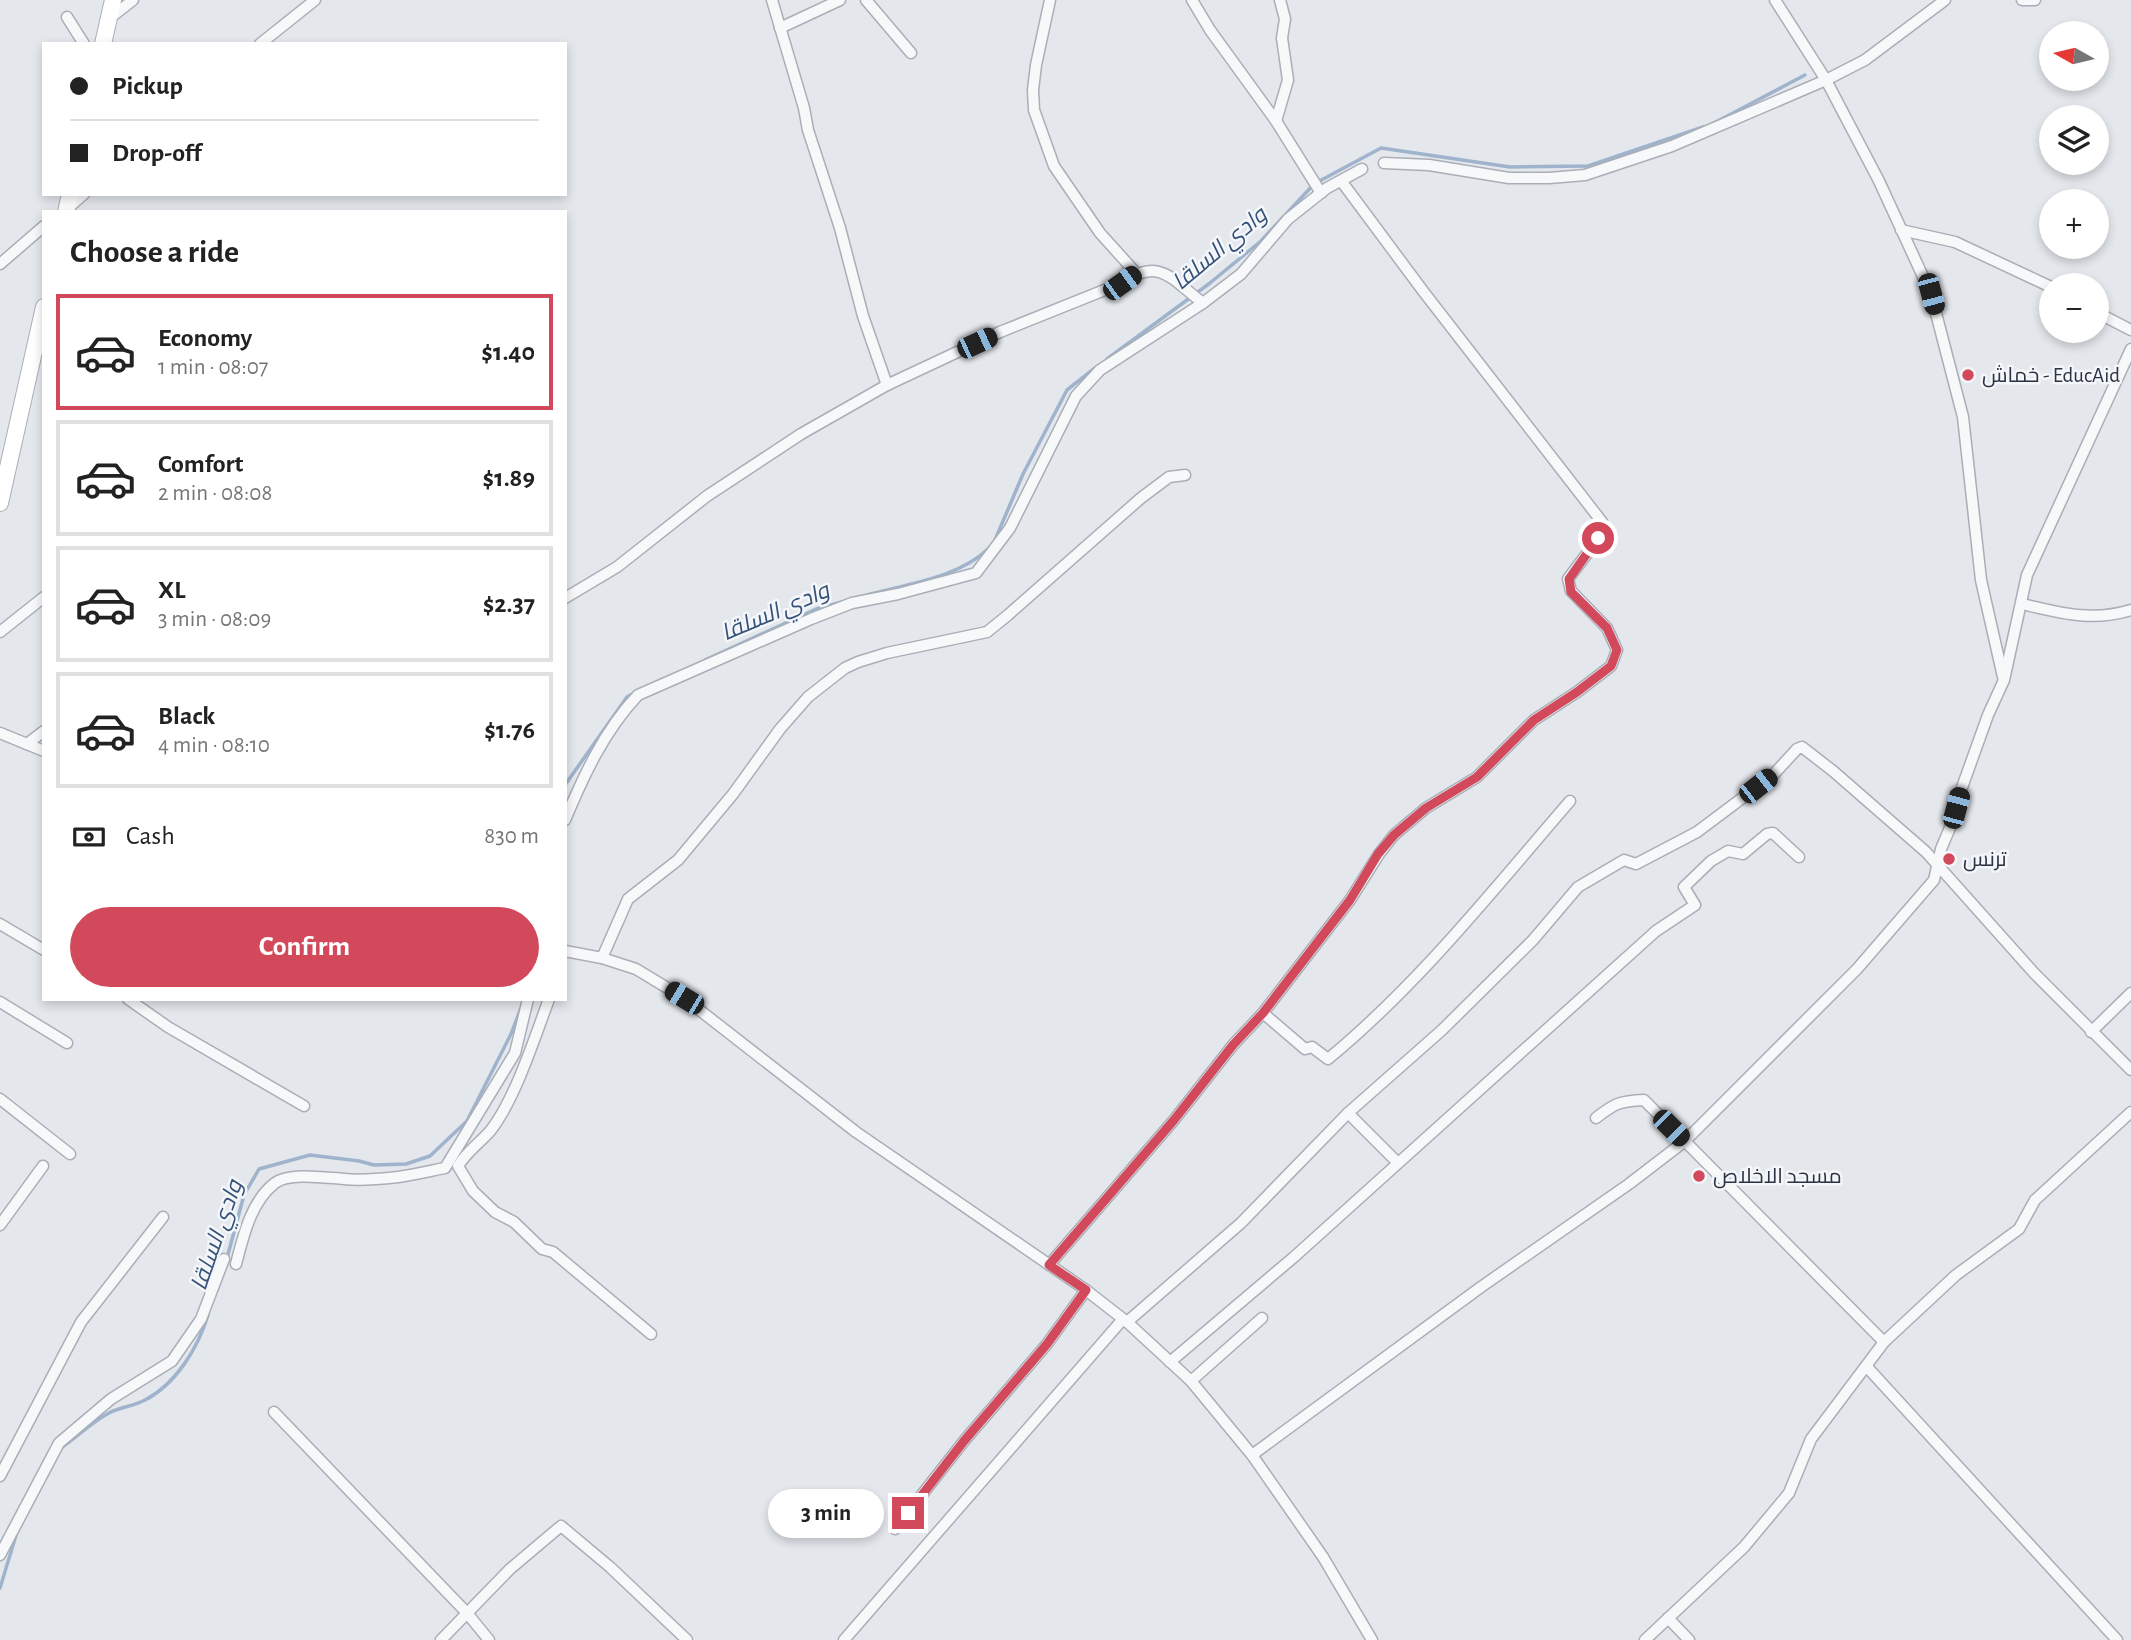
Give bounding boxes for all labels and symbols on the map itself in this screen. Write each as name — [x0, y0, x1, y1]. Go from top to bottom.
north arrow — [2039, 21, 2109, 91]
water label: وادي السلقا — [1169, 203, 1276, 299]
car — [1099, 262, 1146, 304]
car — [1916, 271, 1947, 317]
car — [954, 325, 1001, 361]
place label: خماش - EducAid — [1982, 365, 2120, 388]
marker: خماش - EducAid — [1960, 367, 1976, 383]
route start — [1582, 522, 1614, 554]
water label: وادي السلقا — [718, 579, 836, 650]
car — [1735, 765, 1782, 807]
car — [1941, 785, 1972, 831]
place label: ترنس — [1963, 849, 2007, 872]
marker: ترنس — [1941, 851, 1957, 867]
car — [661, 978, 708, 1018]
car — [1649, 1106, 1694, 1150]
place label: مسجد الاخلاص — [1713, 1166, 1842, 1189]
marker: مسجد الاخلاص — [1691, 1168, 1707, 1184]
water label: وادي السلقا — [188, 1176, 252, 1295]
callout: 3 min — [768, 1488, 884, 1538]
route end — [892, 1497, 924, 1529]

